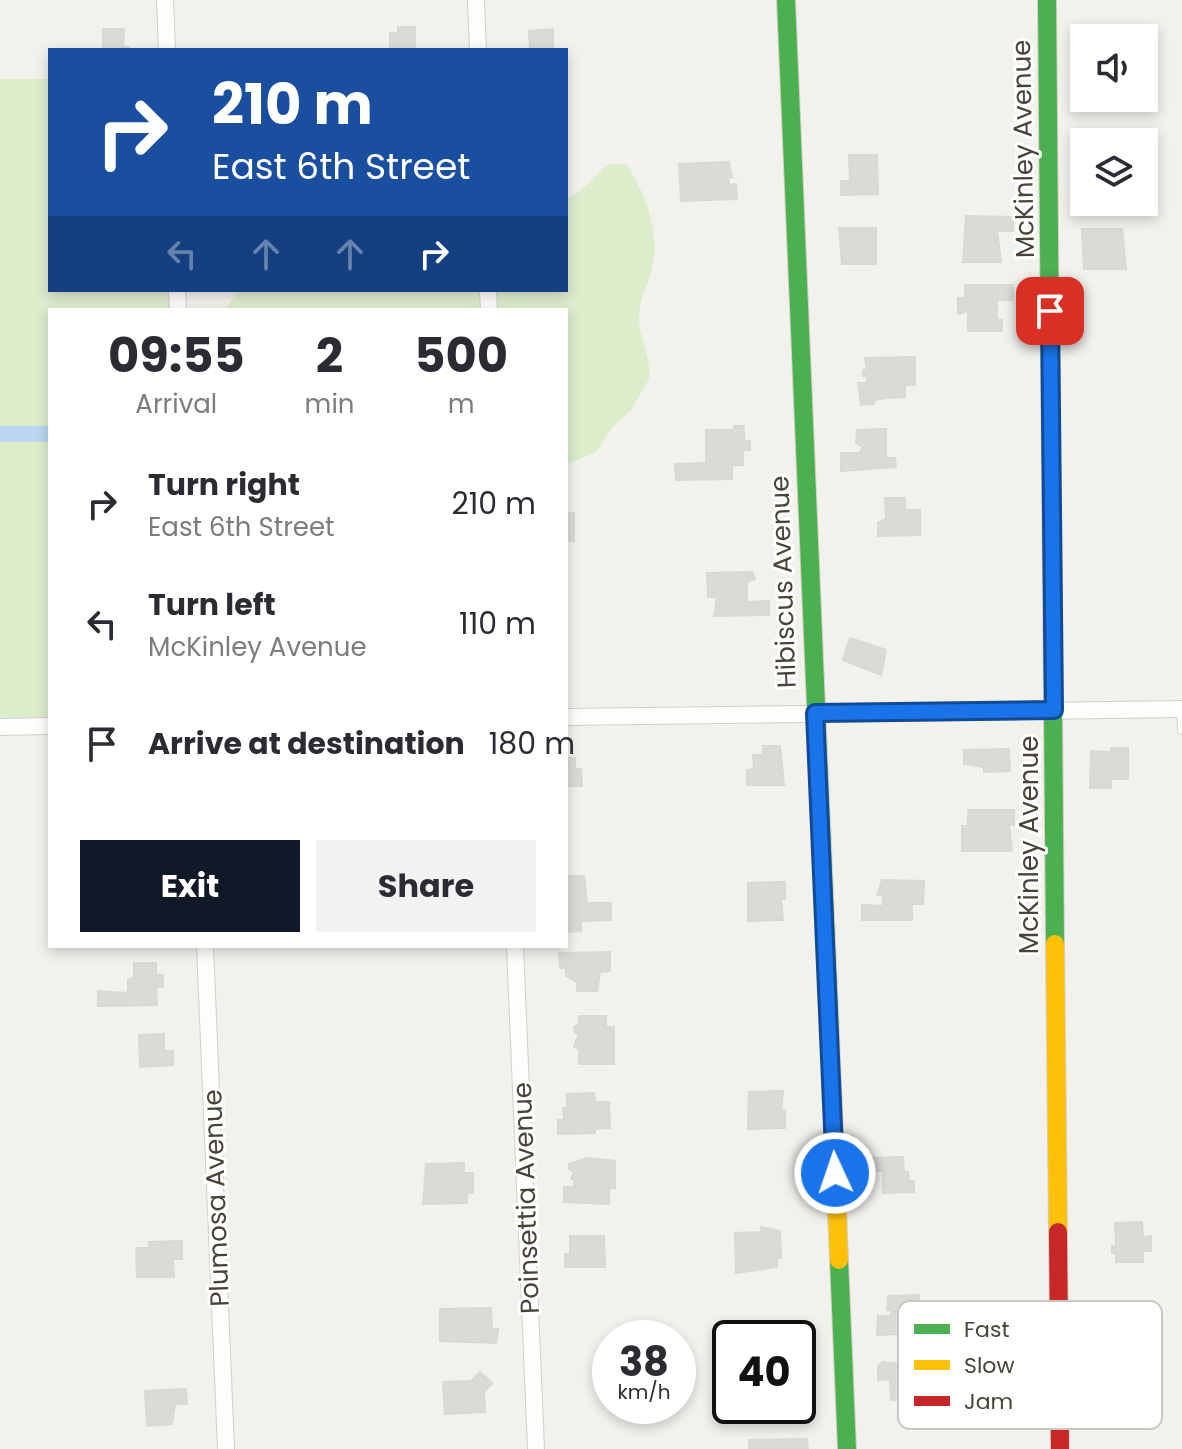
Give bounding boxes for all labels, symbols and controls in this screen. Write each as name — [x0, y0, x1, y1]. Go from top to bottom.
map controls — [1070, 24, 1158, 216]
button: sound — [1070, 24, 1158, 112]
street label: McKinley Avenue — [1003, 39, 1043, 259]
text: 210 m — [212, 65, 373, 144]
icon: right — [80, 80, 184, 184]
button: layers — [1070, 128, 1158, 216]
text: East 6th Street — [212, 141, 470, 192]
icon: left — [160, 232, 204, 276]
icon: ahead — [244, 232, 288, 276]
icon: ahead — [328, 232, 372, 276]
icon: right — [412, 232, 456, 276]
pin — [1016, 277, 1084, 345]
icon: arrive — [1028, 289, 1072, 333]
text: 09:55 — [108, 322, 245, 389]
text: 2 — [316, 322, 343, 389]
text: 500 — [414, 322, 508, 389]
text: Arrival — [135, 386, 217, 422]
text: min — [305, 386, 354, 422]
text: m — [448, 386, 475, 422]
text: Turn right — [148, 463, 300, 506]
street label: Hibiscus Avenue — [761, 475, 805, 689]
icon: right — [80, 482, 124, 526]
text: 210 m — [451, 482, 536, 525]
text: East 6th Street — [148, 509, 335, 545]
text: Turn left — [148, 583, 276, 626]
icon: left — [80, 602, 124, 646]
text: 110 m — [459, 602, 536, 645]
text: McKinley Avenue — [148, 629, 367, 665]
icon: arrive — [80, 722, 124, 766]
text: Arrive at destination — [148, 722, 465, 765]
text: 180 m — [489, 722, 575, 765]
street label: McKinley Avenue — [1011, 736, 1047, 954]
button: Exit — [80, 840, 300, 932]
button: Share — [316, 840, 536, 932]
street label: Poinsettia Avenue — [504, 1081, 548, 1315]
street label: Plumosa Avenue — [194, 1089, 238, 1307]
position arrow — [793, 1131, 877, 1215]
legend — [898, 1301, 1162, 1429]
text: Fast — [964, 1314, 1009, 1345]
speed limit sign: 40 — [712, 1320, 816, 1424]
text: 38 — [619, 1334, 669, 1390]
text: Slow — [964, 1350, 1014, 1381]
text: km/h — [617, 1378, 671, 1406]
text: Jam — [964, 1386, 1013, 1417]

